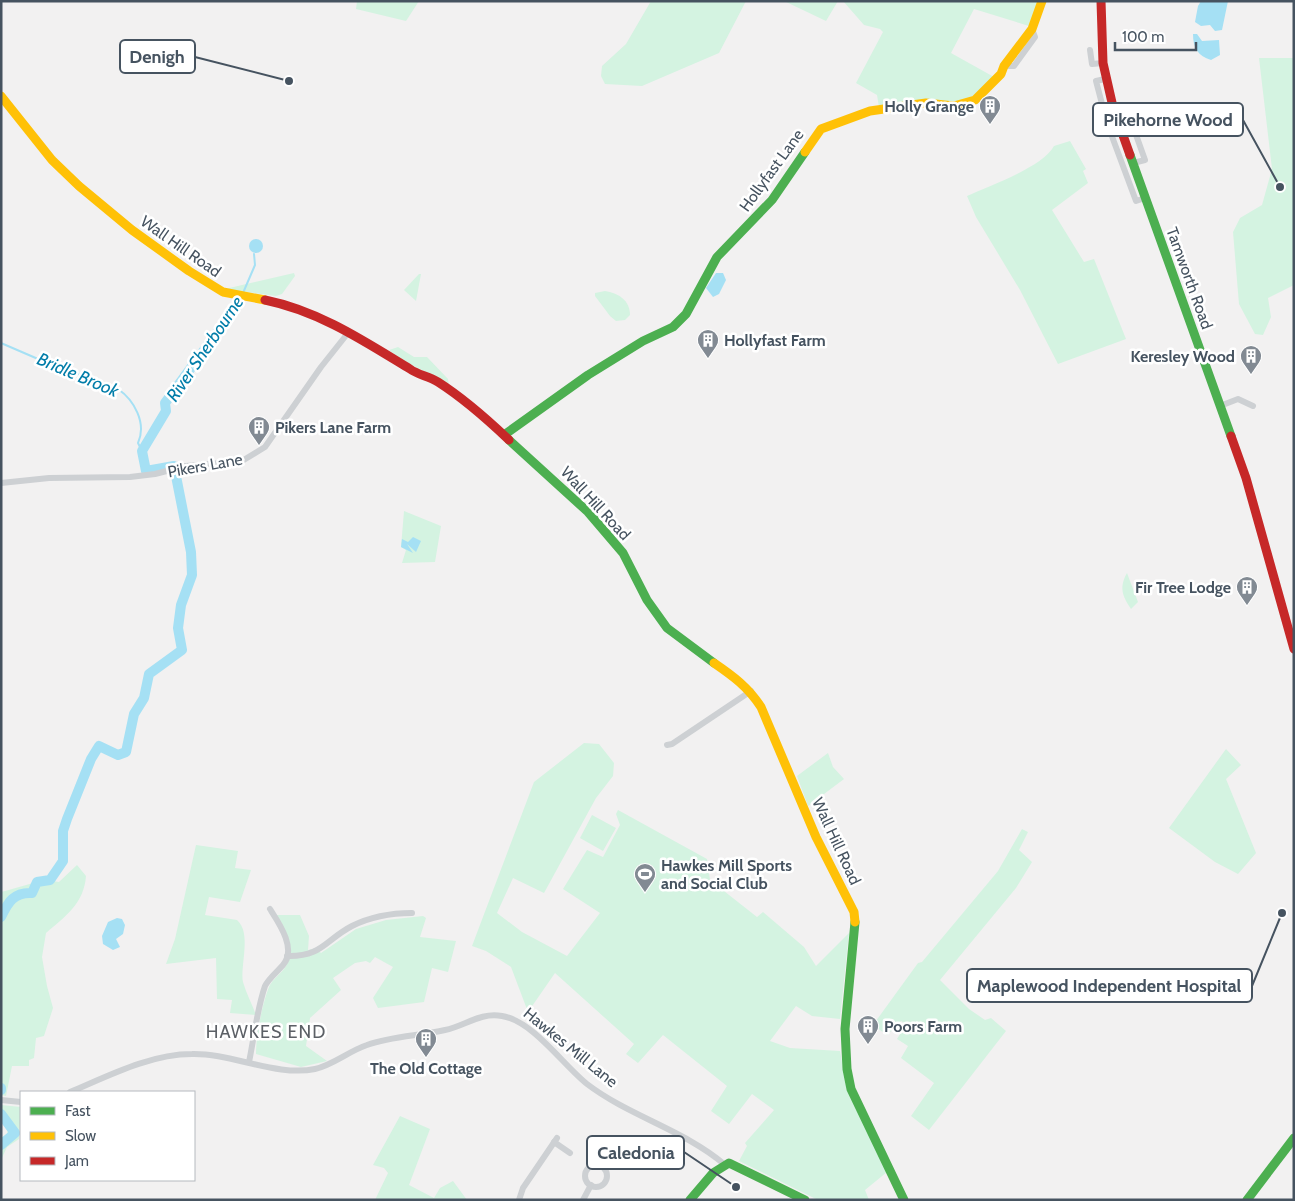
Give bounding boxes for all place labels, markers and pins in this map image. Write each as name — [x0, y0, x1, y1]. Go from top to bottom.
callout: Denigh — [120, 40, 195, 73]
building icon: Holly Grange — [978, 94, 1002, 125]
place label: Holly Grange — [884, 97, 974, 116]
callout: Pikehorne Wood — [1093, 103, 1243, 136]
building icon: Hollyfast Farm — [696, 328, 720, 359]
place label: Hollyfast Farm — [724, 331, 826, 350]
building icon: Keresley Wood — [1239, 344, 1263, 375]
place label: Keresley Wood — [1131, 347, 1235, 366]
building icon: Pikers Lane Farm — [247, 415, 271, 446]
place label: Pikers Lane Farm — [275, 418, 391, 437]
building icon: Fir Tree Lodge — [1235, 575, 1259, 606]
place label: Fir Tree Lodge — [1135, 578, 1231, 597]
place label: Hawkes Mill Sports and Social Club — [661, 856, 792, 893]
sports icon: Hawkes Mill Sports and Social Club — [633, 862, 657, 893]
callout: Maplewood Independent Hospital — [967, 969, 1252, 1002]
building icon: Poors Farm — [856, 1014, 880, 1045]
place label: Poors Farm — [884, 1017, 962, 1036]
building icon: The Old Cottage — [414, 1027, 438, 1058]
place label: The Old Cottage — [370, 1059, 482, 1078]
callout: Caledonia — [587, 1136, 684, 1169]

